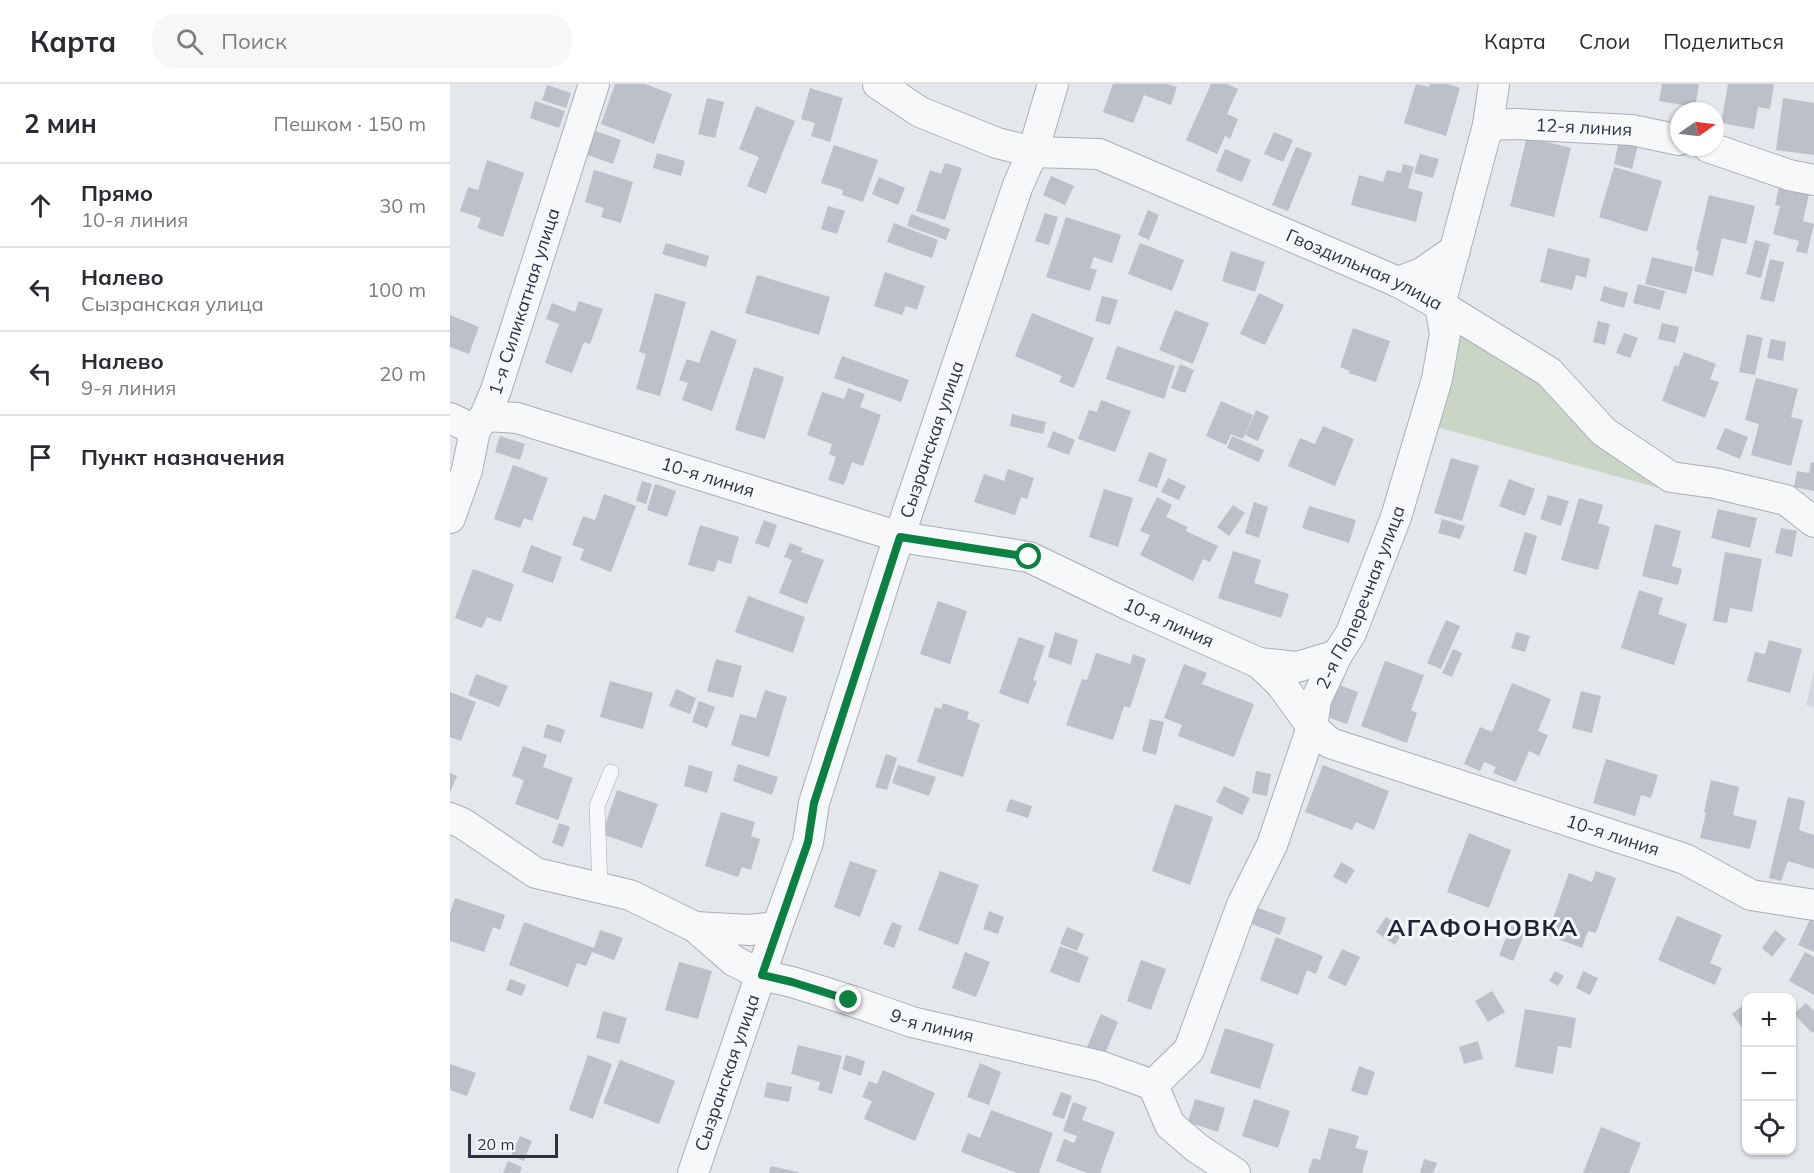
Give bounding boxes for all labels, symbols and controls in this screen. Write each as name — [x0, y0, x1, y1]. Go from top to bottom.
search box — [152, 14, 572, 68]
text: Карта — [30, 24, 116, 59]
icon: search — [173, 25, 206, 58]
text: Поиск — [221, 27, 287, 55]
text: Карта — [1484, 28, 1546, 54]
text: Слои — [1579, 28, 1630, 54]
text: Поделиться — [1663, 28, 1784, 54]
north arrow — [1670, 102, 1724, 156]
text: 2 мин — [24, 107, 97, 140]
text: Пешком · 150 m — [274, 111, 426, 136]
street label: 12-я линия — [1535, 113, 1633, 141]
text: Прямо — [81, 179, 153, 207]
icon: ahead — [24, 189, 57, 222]
text: 30 m — [379, 193, 426, 218]
street label: 1-я Силикатная улица — [483, 205, 565, 398]
text: 10-я линия — [81, 207, 188, 232]
street label: Гвоздильная улица — [1283, 224, 1447, 315]
text: Налево — [81, 263, 164, 291]
icon: left — [24, 273, 57, 306]
text: 100 m — [367, 277, 426, 302]
text: Сызранская улица — [81, 291, 264, 316]
text: Налево — [81, 347, 164, 375]
icon: left — [24, 357, 57, 390]
street label: Сызранская улица — [894, 358, 969, 521]
text: 20 m — [379, 361, 426, 386]
text: 9-я линия — [81, 375, 176, 400]
icon: arrive — [24, 441, 57, 474]
text: Пункт назначения — [81, 443, 285, 471]
street label: 10-я линия — [659, 452, 758, 502]
street label: 2-я Поперечная улица — [1311, 503, 1410, 692]
route start — [1015, 543, 1041, 569]
street label: 10-я линия — [1120, 592, 1218, 652]
street label: 10-я линия — [1564, 809, 1662, 861]
district label: АГАФОНОВКА — [1387, 912, 1579, 942]
route end — [835, 986, 861, 1012]
street label: Сызранская улица — [689, 991, 764, 1154]
map controls — [1742, 993, 1796, 1155]
button: + — [1742, 993, 1796, 1047]
street label: 9-я линия — [887, 1003, 976, 1047]
button: − — [1742, 1047, 1796, 1101]
button: locate — [1742, 1101, 1796, 1155]
scale bar — [468, 1131, 558, 1158]
text: 20 m — [477, 1134, 514, 1154]

